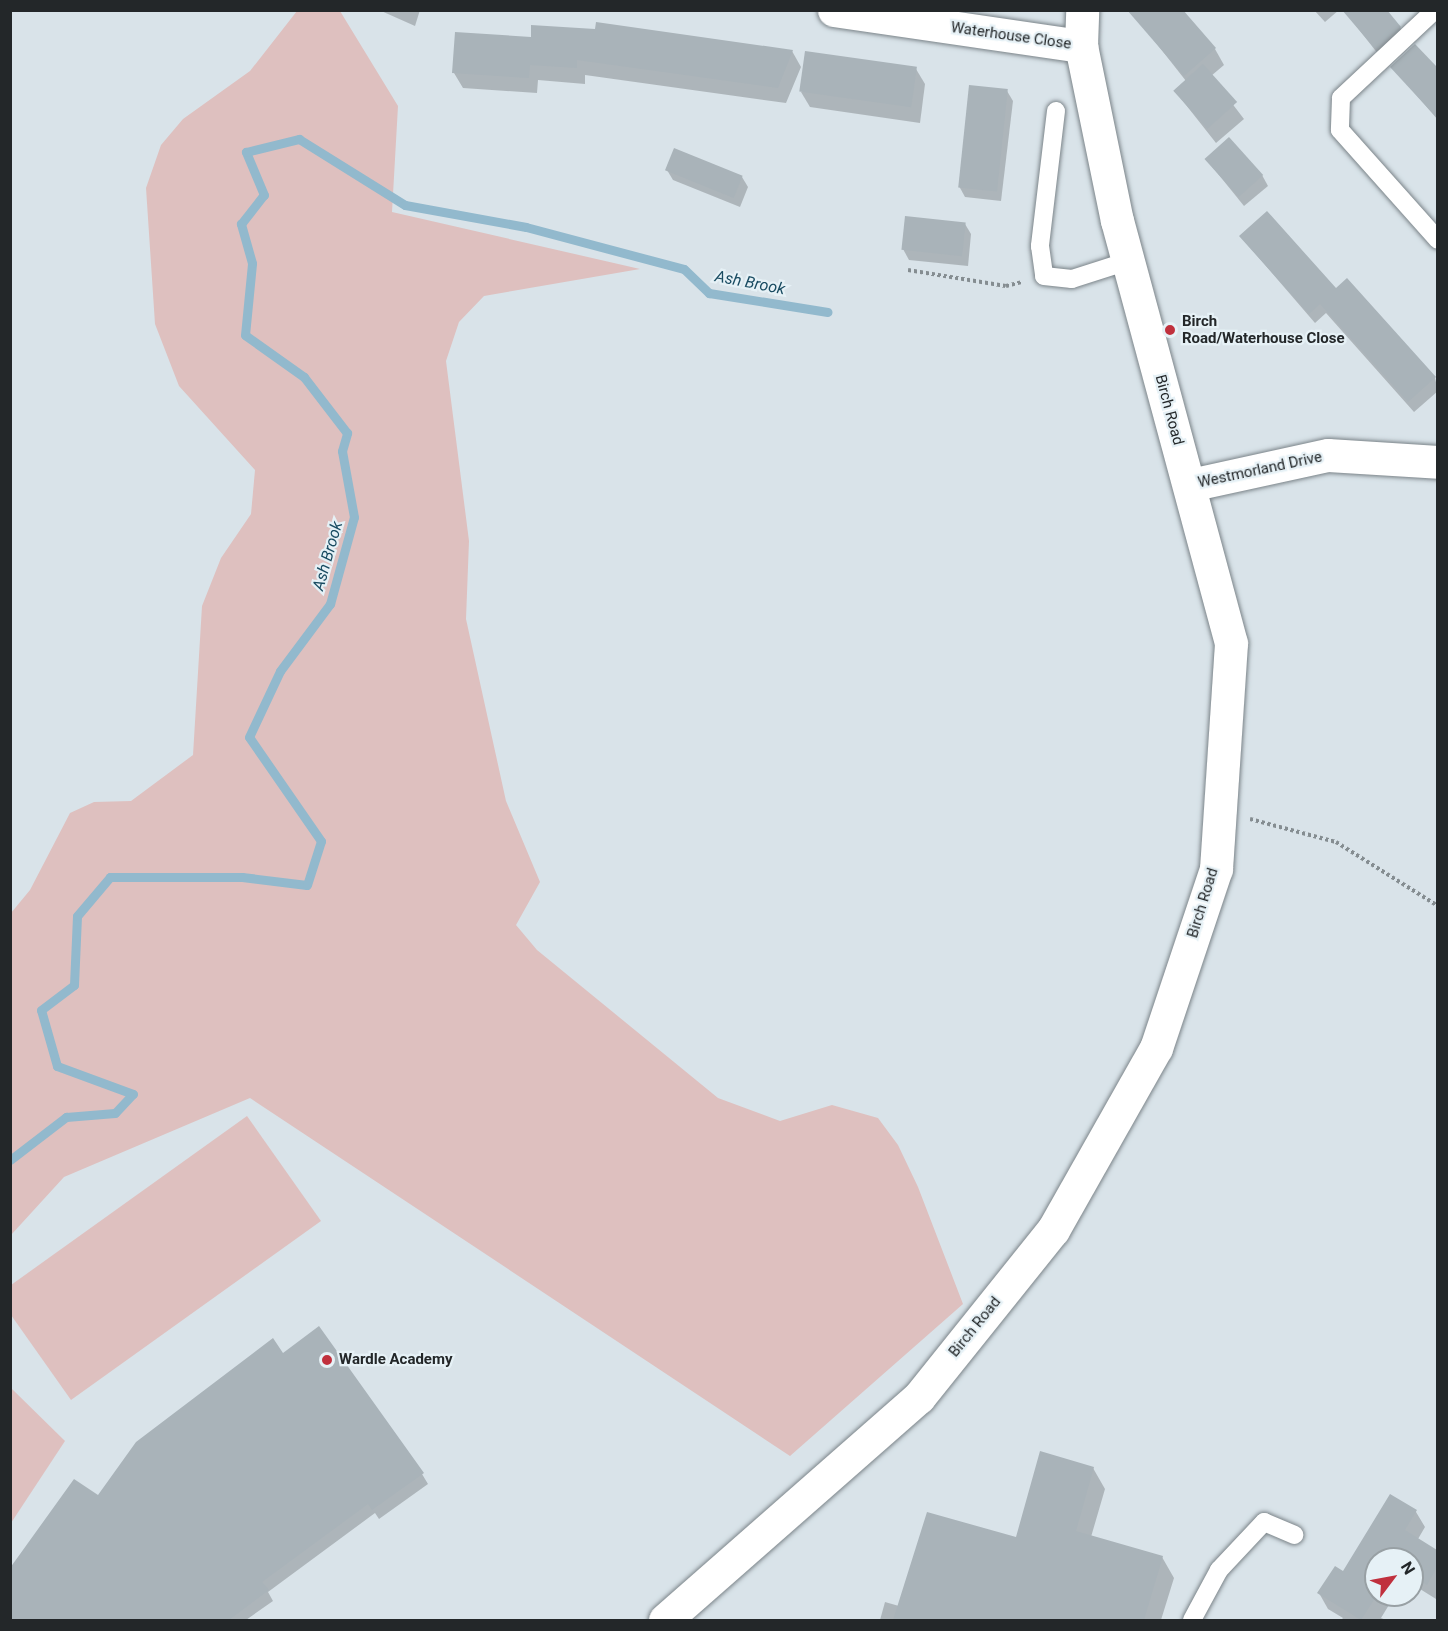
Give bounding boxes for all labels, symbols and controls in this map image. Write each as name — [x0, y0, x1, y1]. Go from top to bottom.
street label: Waterhouse Close — [950, 19, 1072, 53]
water label: Ash Brook — [713, 267, 787, 299]
place label: Birch Road/Waterhouse Close — [1182, 312, 1345, 347]
marker: Birch Road/Waterhouse Close — [1163, 323, 1177, 337]
street label: Birch Road — [1151, 373, 1187, 447]
street label: Westmorland Drive — [1196, 448, 1324, 492]
water label: Ash Brook — [309, 519, 347, 593]
street label: Birch Road — [1184, 866, 1222, 940]
street label: Birch Road — [945, 1293, 1005, 1361]
place label: Wardle Academy — [339, 1351, 453, 1369]
marker: Wardle Academy — [320, 1353, 334, 1367]
north arrow — [1364, 1547, 1424, 1607]
text: N — [1397, 1558, 1419, 1578]

